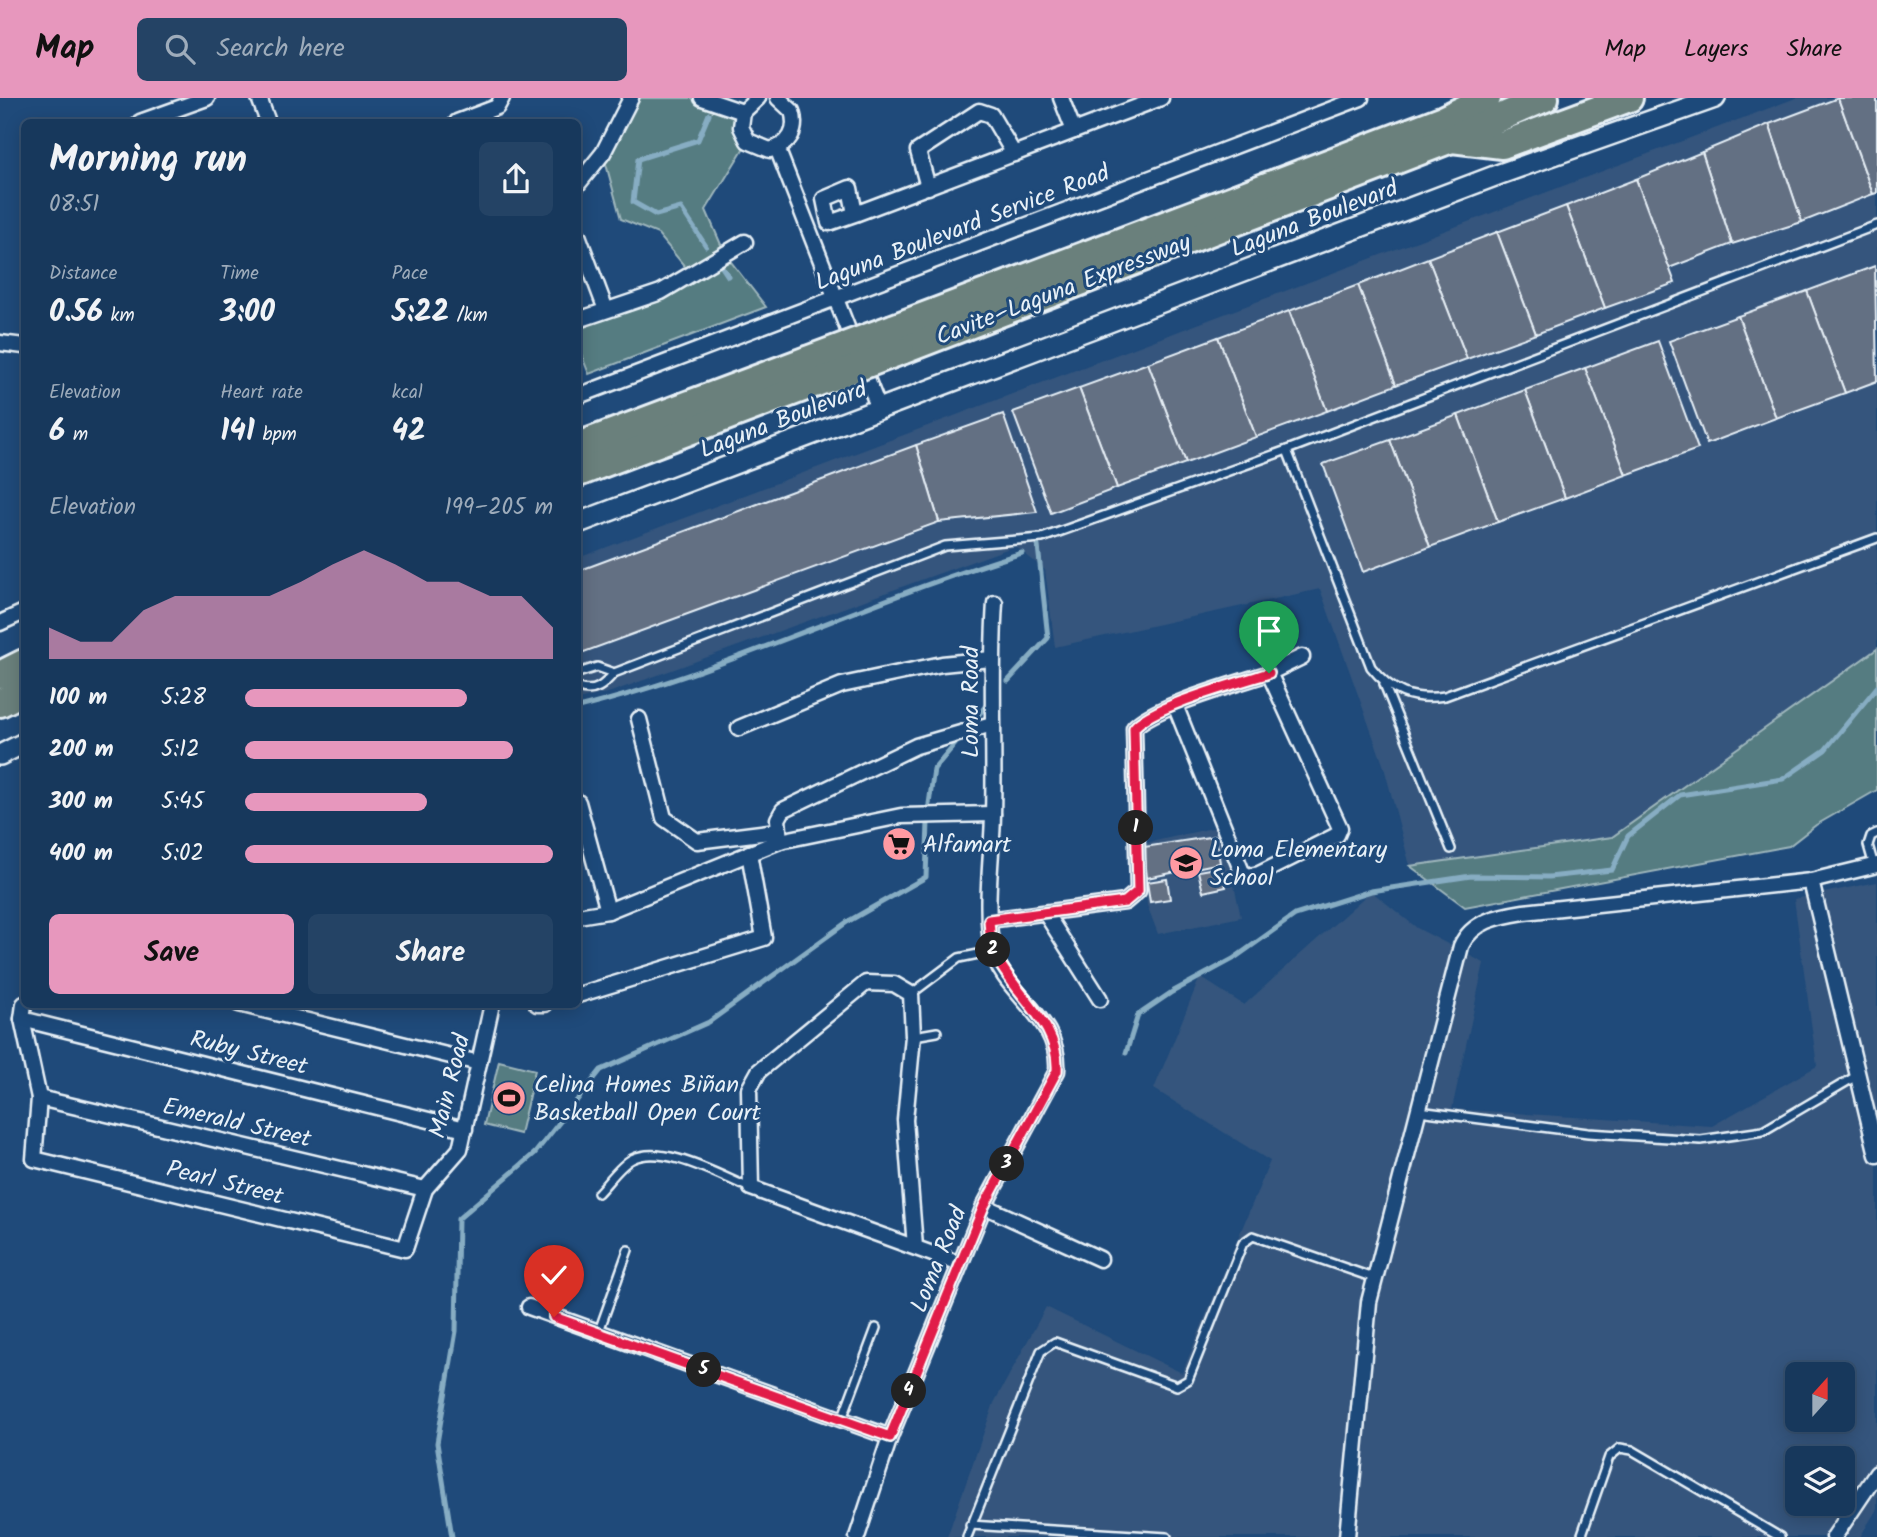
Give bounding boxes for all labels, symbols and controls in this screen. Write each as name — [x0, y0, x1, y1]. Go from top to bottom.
search box — [137, 18, 627, 81]
text: Map — [35, 23, 95, 76]
text: Search here — [217, 28, 345, 70]
icon: search — [161, 30, 199, 68]
text: Map — [1604, 30, 1646, 69]
text: Layers — [1684, 30, 1748, 69]
text: Share — [1786, 30, 1842, 69]
text: Morning run — [49, 131, 247, 191]
button: share — [479, 142, 553, 216]
street label: Laguna Boulevard Service Road — [810, 154, 1117, 303]
street label: Laguna Boulevard — [1225, 169, 1405, 269]
text: 08:51 — [49, 187, 100, 223]
street label: Cavite–Laguna Expressway — [930, 223, 1198, 357]
text: Distance — [49, 259, 117, 289]
text: Time — [220, 259, 259, 289]
text: Pace — [392, 259, 428, 289]
text: 0.56 — [49, 289, 103, 337]
text: 3:00 — [220, 289, 275, 337]
text: 5:22 — [392, 289, 449, 337]
text: km — [103, 301, 135, 331]
text: /km — [449, 301, 488, 331]
street label: Laguna Boulevard — [694, 370, 874, 470]
text: Elevation — [49, 378, 121, 408]
text: Heart rate — [220, 378, 303, 408]
text: kcal — [392, 378, 423, 408]
text: 6 — [49, 408, 65, 456]
text: 141 — [220, 408, 255, 456]
text: 42 — [392, 408, 426, 456]
text: m — [65, 420, 88, 450]
text: bpm — [255, 420, 297, 450]
text: Elevation — [49, 490, 136, 526]
text: 199–205 m — [445, 490, 553, 526]
pin — [1239, 601, 1299, 673]
icon: arrive — [1250, 612, 1288, 650]
street label: Loma Road — [952, 645, 991, 758]
text: 100 m — [49, 680, 107, 716]
text: 5:28 — [161, 680, 206, 716]
text: 200 m — [49, 732, 114, 768]
text: 5:12 — [161, 732, 200, 768]
text: 300 m — [49, 784, 113, 820]
text: 5:45 — [161, 784, 204, 820]
pin: 1 — [1118, 810, 1154, 846]
text: 1 — [1133, 812, 1138, 842]
supermarket icon: Alfamart — [880, 825, 918, 863]
place label: Alfamart — [923, 826, 1012, 865]
place label: Loma Elementary School — [1210, 831, 1388, 898]
text: 400 m — [49, 836, 113, 872]
text: 5:02 — [161, 836, 204, 872]
school or university icon: Loma Elementary School — [1167, 844, 1205, 882]
button: Save — [49, 914, 294, 994]
button: Share — [308, 914, 553, 994]
pin: 2 — [976, 932, 1010, 968]
text: 2 — [987, 934, 998, 964]
street label: Ruby Street — [186, 1020, 312, 1087]
street label: Main Road — [419, 1029, 482, 1143]
place label: Celina Homes Biñan Basketball Open Court — [534, 1066, 761, 1133]
sports icon: Celina Homes Biñan Basketball Open Court — [490, 1079, 528, 1117]
street label: Emerald Street — [158, 1087, 316, 1160]
pin: 3 — [990, 1146, 1024, 1182]
text: 3 — [1001, 1148, 1012, 1178]
street label: Pearl Street — [162, 1150, 288, 1217]
street label: Loma Road — [900, 1199, 979, 1319]
pin — [524, 1245, 584, 1317]
icon: check — [535, 1256, 573, 1294]
pin: 5 — [686, 1352, 722, 1388]
text: 5 — [699, 1354, 708, 1384]
north arrow — [1785, 1362, 1855, 1432]
map controls — [1785, 1362, 1855, 1516]
pin: 4 — [892, 1374, 926, 1408]
text: 4 — [903, 1375, 914, 1405]
button: layers — [1785, 1446, 1855, 1516]

